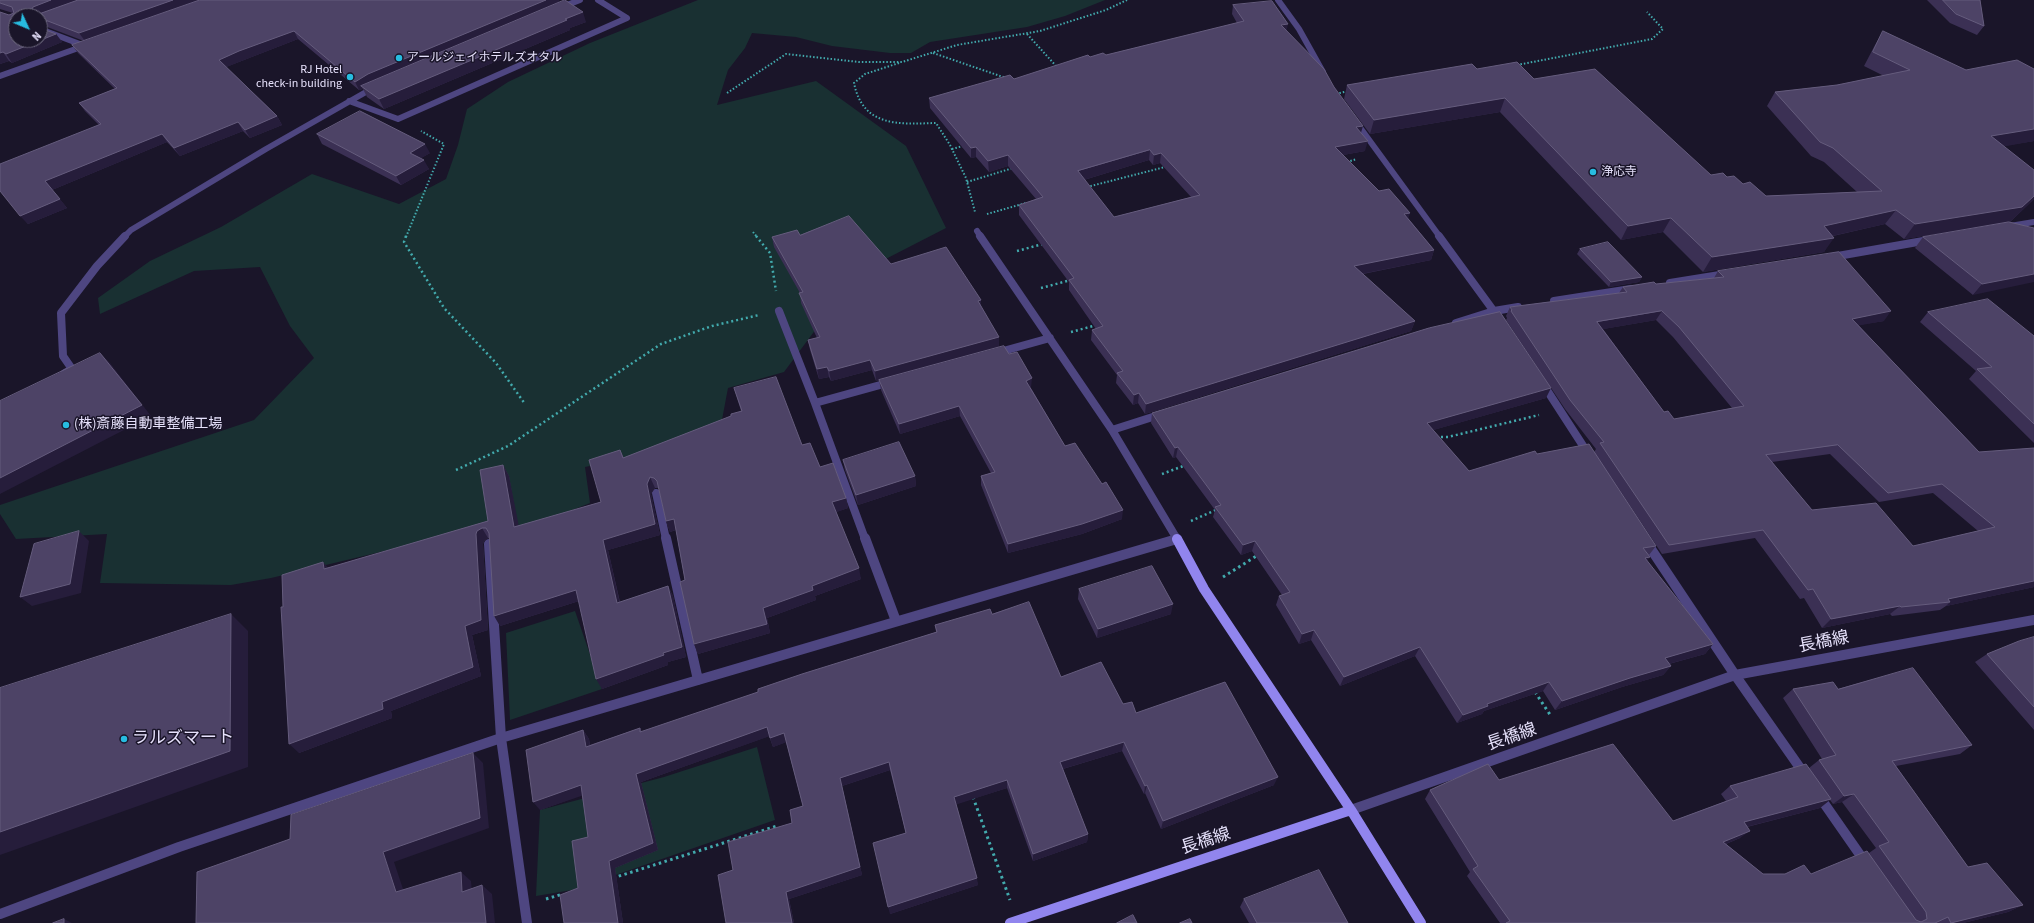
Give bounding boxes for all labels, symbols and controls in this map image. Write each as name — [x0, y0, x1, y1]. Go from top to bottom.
north arrow — [8, 8, 48, 48]
text: N — [28, 28, 44, 44]
place label: アールジェイホテルズオタル — [407, 51, 562, 65]
marker: アールジェイホテルズオタル — [394, 53, 404, 63]
place label: RJ Hotel check-in building — [256, 63, 342, 91]
marker: RJ Hotel check-in building — [345, 72, 355, 82]
place label: 浄応寺 — [1601, 165, 1637, 179]
marker: 浄応寺 — [1588, 167, 1598, 177]
place label: (株)斎藤自動車整備工場 — [74, 417, 222, 433]
marker: (株)斎藤自動車整備工場 — [61, 420, 71, 430]
street label: 長橋線 — [1797, 628, 1851, 658]
street label: 長橋線 — [1485, 720, 1539, 756]
place label: ラルズマート — [132, 729, 234, 749]
marker: ラルズマート — [119, 734, 129, 744]
street label: 長橋線 — [1179, 824, 1233, 860]

